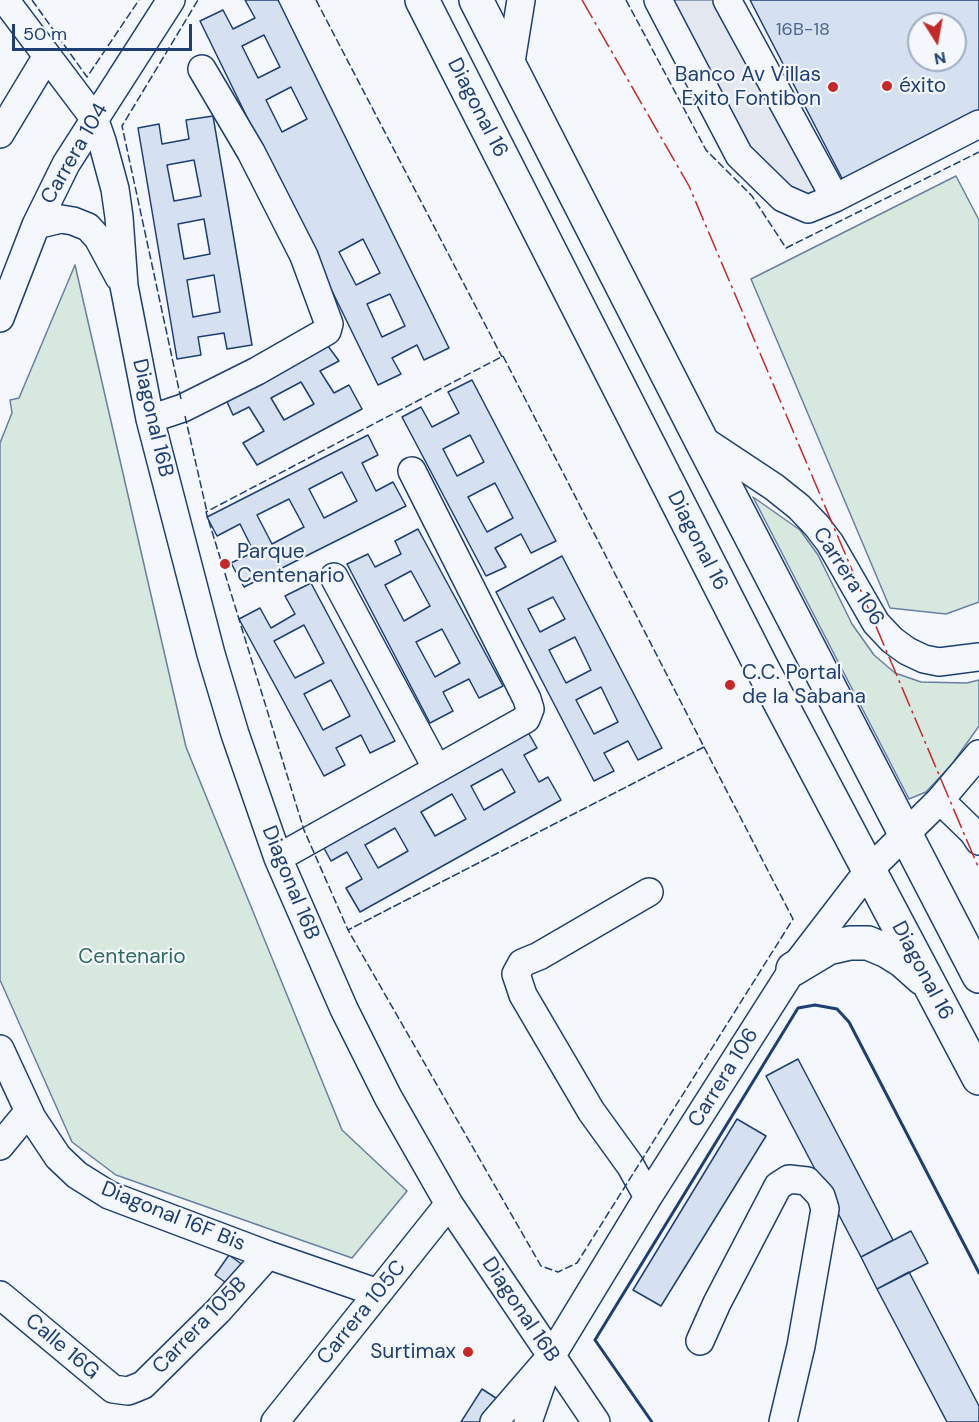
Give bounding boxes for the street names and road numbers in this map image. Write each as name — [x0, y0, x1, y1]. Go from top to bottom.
street label: Diagonal 16 — [441, 54, 513, 162]
street label: Carrera 104 — [36, 99, 114, 209]
street label: Diagonal 16B — [126, 356, 178, 480]
street label: Diagonal 16 — [661, 487, 733, 595]
street label: Carrera 106 — [807, 523, 889, 631]
street label: Diagonal 16B — [256, 822, 324, 944]
street label: Diagonal 16 — [885, 917, 959, 1025]
street label: Carrera 106 — [684, 1024, 764, 1132]
street label: Diagonal 16F Bis — [97, 1177, 249, 1257]
street label: Diagonal 16B — [476, 1253, 564, 1367]
street label: Carrera 105C — [312, 1256, 412, 1370]
street label: Carrera 105B — [148, 1272, 252, 1380]
street label: Calle 16G — [20, 1309, 104, 1385]

